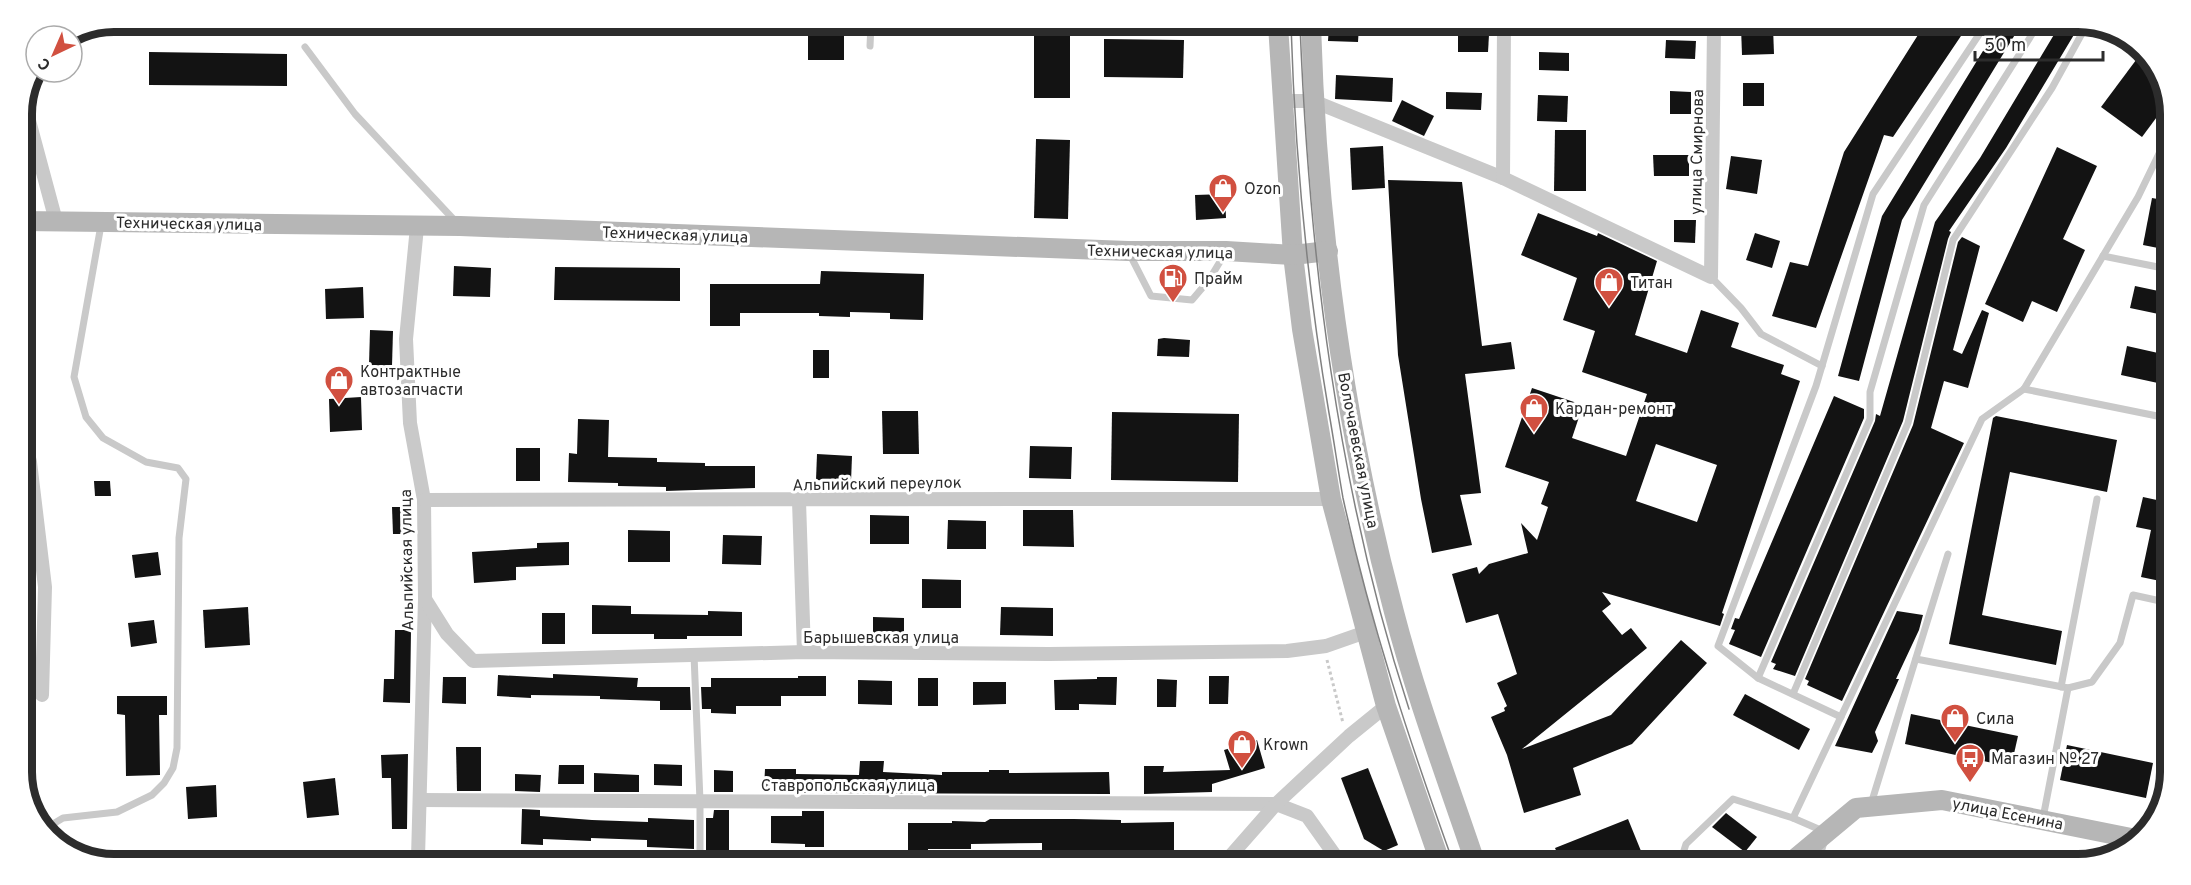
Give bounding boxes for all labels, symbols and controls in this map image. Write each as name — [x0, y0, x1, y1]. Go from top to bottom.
north arrow — [24, 24, 84, 84]
scale bar — [1975, 24, 2102, 62]
text: 50 m — [1984, 35, 2026, 58]
text: С — [34, 53, 56, 74]
street label: улица Смирнова — [1687, 89, 1709, 215]
shop icon: Ozon — [1207, 172, 1239, 214]
place label: Ozon — [1244, 180, 1281, 200]
street label: Техническая улица — [116, 214, 262, 236]
street label: Техническая улица — [602, 223, 748, 249]
street label: Техническая улица — [1087, 242, 1233, 264]
fuel station icon: Прайм — [1157, 262, 1189, 304]
shop icon: Титан — [1593, 266, 1625, 308]
place label: Прайм — [1194, 270, 1243, 290]
place label: Титан — [1630, 274, 1673, 294]
place label: Контрактные автозапчасти — [360, 363, 463, 401]
shop icon: Контрактные автозапчасти — [323, 364, 355, 406]
street label: Волочаевская улица — [1332, 371, 1382, 530]
shop icon: Кардан-ремонт — [1518, 392, 1550, 434]
place label: Кардан-ремонт — [1555, 400, 1673, 420]
street label: Альпийский переулок — [792, 474, 962, 496]
street label: Альпийская улица — [397, 489, 419, 631]
street label: Барышевская улица — [803, 629, 959, 649]
shop icon: Сила — [1939, 702, 1971, 744]
place label: Сила — [1976, 710, 2014, 730]
shop icon: Krown — [1226, 728, 1258, 770]
place label: Krown — [1263, 736, 1309, 756]
bus stop icon: Магазин № 27 — [1954, 742, 1986, 784]
place label: Магазин № 27 — [1991, 750, 2099, 770]
street label: Ставропольская улица — [761, 777, 935, 797]
street label: улица Есенина — [1950, 794, 2065, 836]

